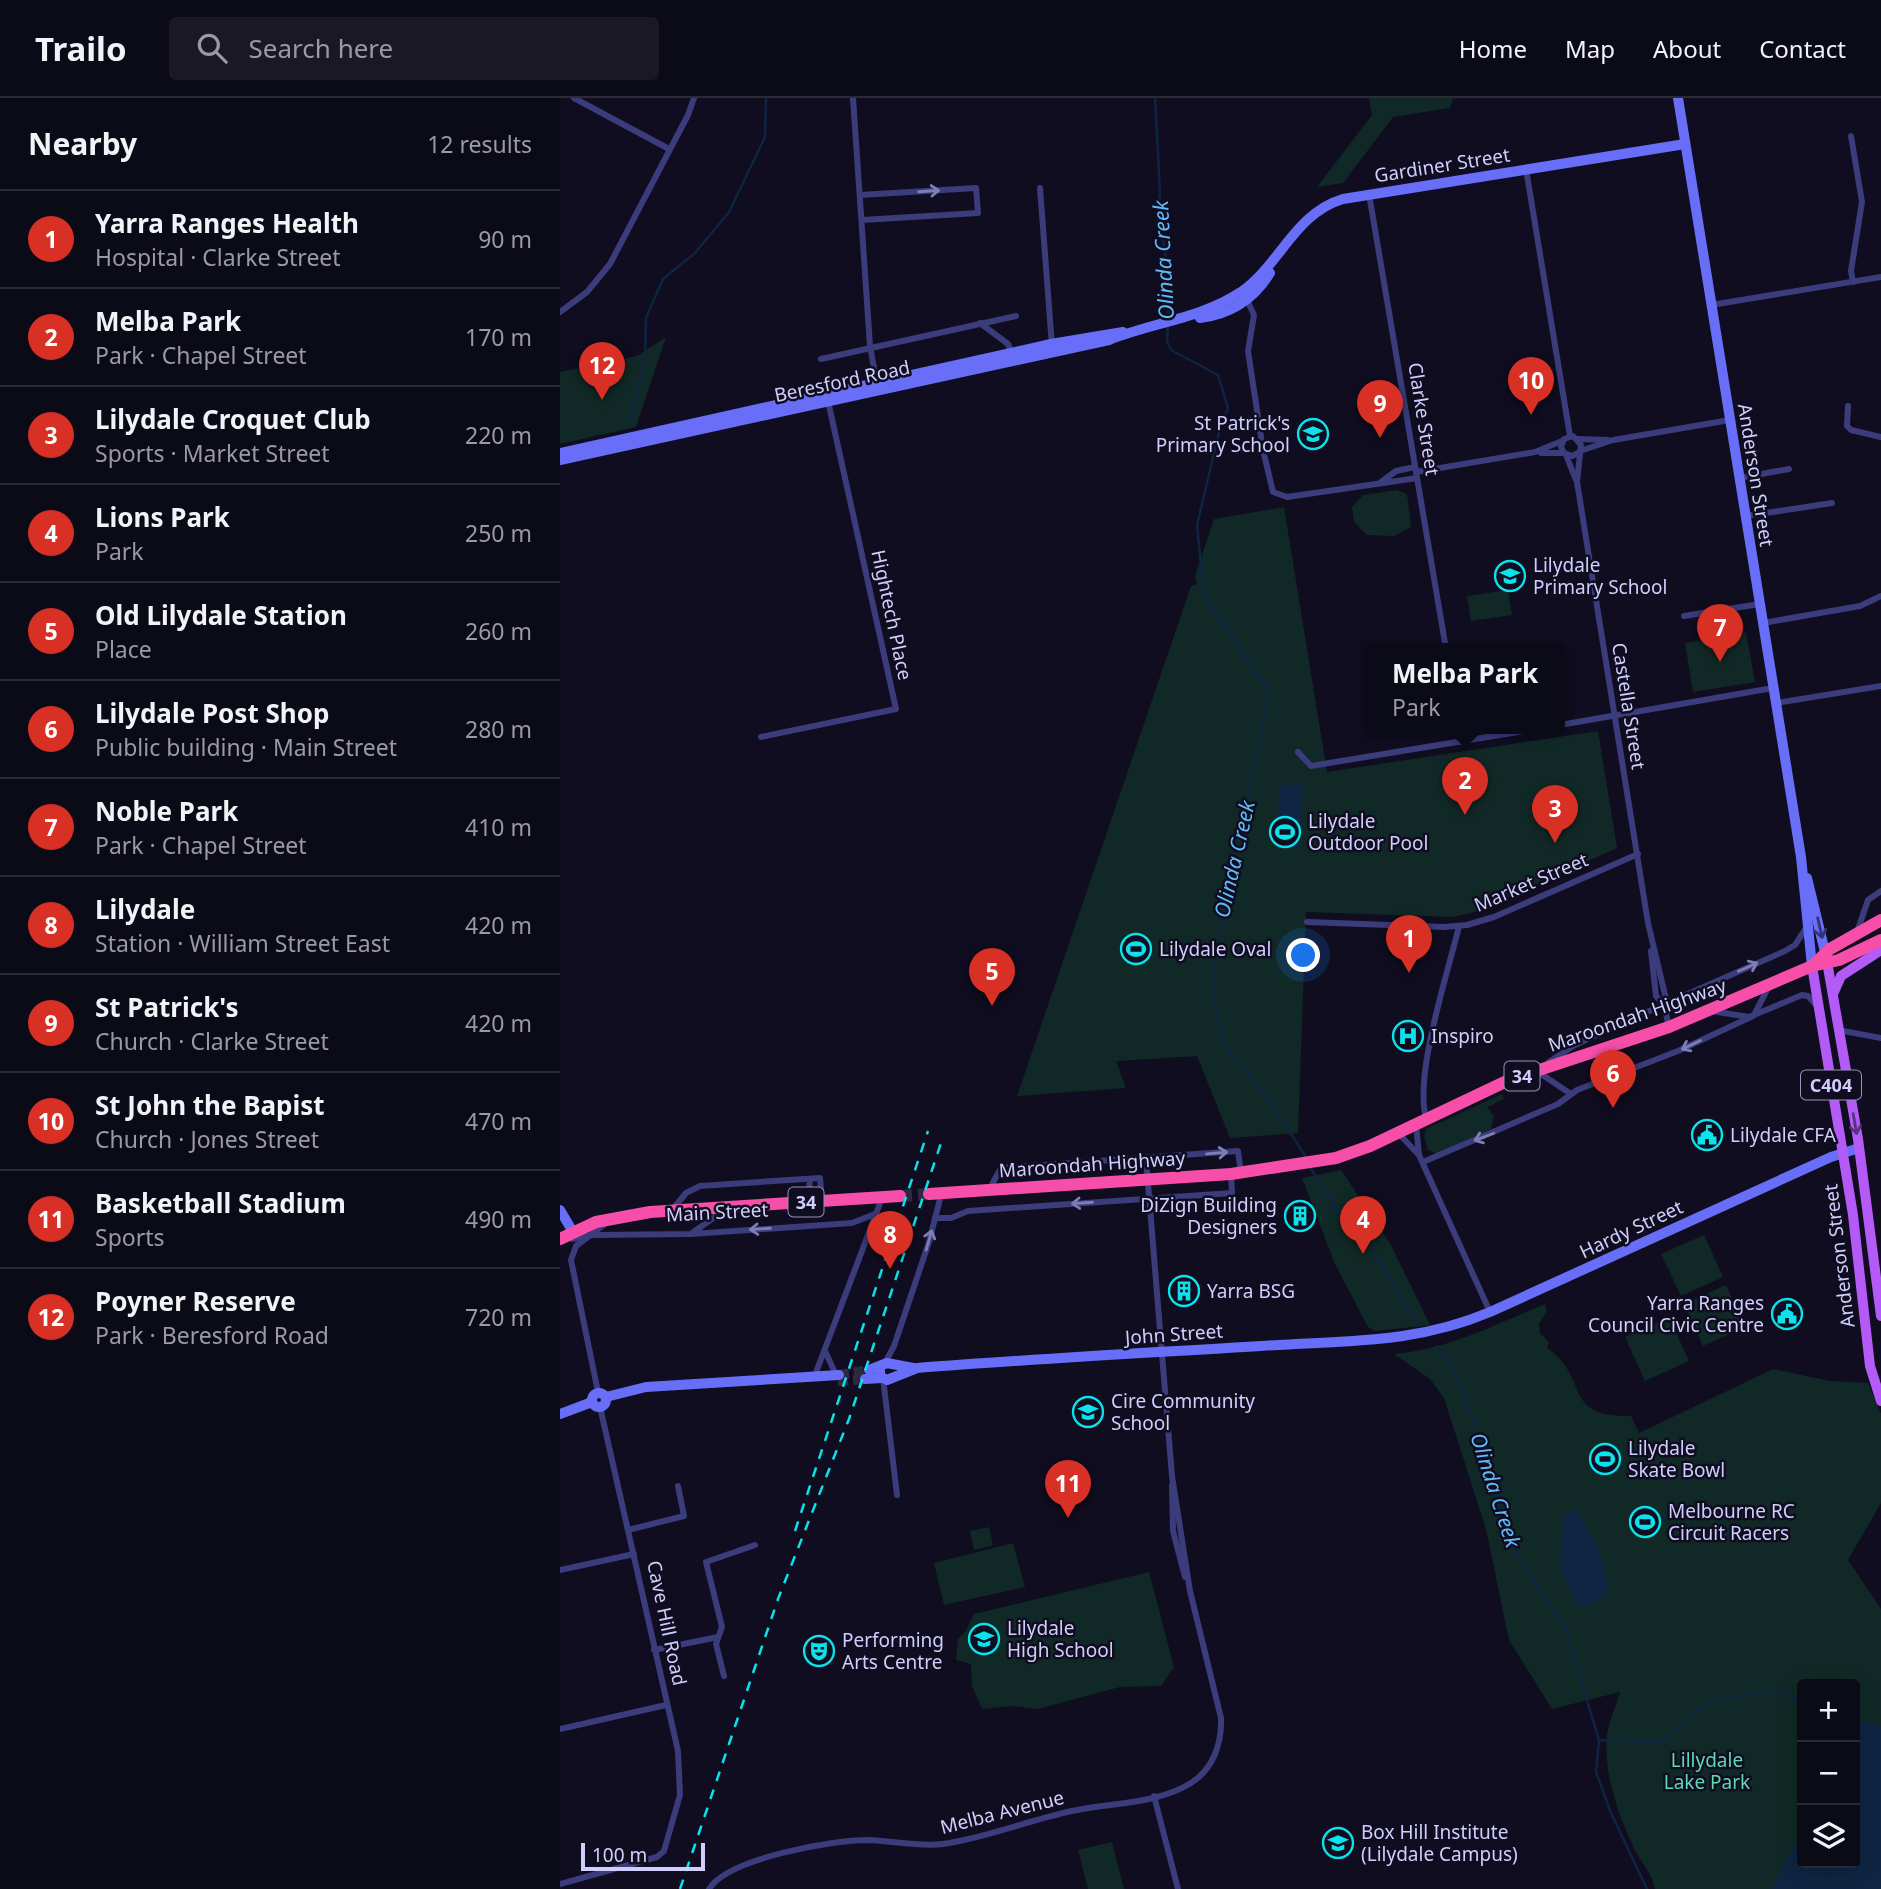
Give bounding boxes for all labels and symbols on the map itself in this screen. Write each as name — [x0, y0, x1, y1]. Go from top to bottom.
street label: Gardiner Street — [1372, 141, 1512, 189]
one-way arrow — [917, 184, 939, 197]
water label: Olinda Creek — [1146, 198, 1180, 320]
pin: 12 — [579, 342, 625, 400]
street label: Beresford Road — [772, 354, 912, 408]
pin: 10 — [1508, 357, 1554, 415]
street label: Clarke Street — [1402, 361, 1446, 478]
pin: 9 — [1357, 380, 1403, 438]
street label: Anderson Street — [1732, 402, 1780, 549]
place label: St Patrick's Primary School — [1156, 410, 1290, 458]
school or university icon: St Patrick's Primary School — [1296, 417, 1330, 451]
street label: Hightech Place — [865, 547, 919, 683]
place label: Lilydale Primary School — [1533, 552, 1667, 600]
school or university icon: Lilydale Primary School — [1493, 559, 1527, 593]
pin: 7 — [1697, 604, 1743, 662]
street label: Castella Street — [1606, 641, 1652, 771]
pin: 2 — [1442, 757, 1488, 815]
pin: 3 — [1532, 785, 1578, 843]
water label: Olinda Creek — [1207, 796, 1261, 920]
place label: Lilydale Outdoor Pool — [1308, 808, 1428, 856]
sports icon: Lilydale Outdoor Pool — [1268, 815, 1302, 849]
street label: Market Street — [1470, 846, 1592, 918]
pin: 1 — [1386, 915, 1432, 973]
one-way arrow — [1814, 916, 1827, 939]
sports icon: Lilydale Oval — [1119, 932, 1153, 966]
place label: Lilydale Oval — [1159, 936, 1271, 962]
your location — [1286, 938, 1320, 972]
pin: 5 — [969, 948, 1015, 1006]
one-way arrow — [1737, 960, 1759, 973]
street label: Maroondah Highway — [1544, 972, 1730, 1058]
hospital icon: Inspiro — [1391, 1019, 1425, 1053]
place label: Inspiro — [1431, 1023, 1494, 1049]
one-way arrow — [1681, 1039, 1702, 1053]
pin: 6 — [1590, 1050, 1636, 1108]
road number: 34 — [1504, 1062, 1539, 1091]
road number: C404 — [1801, 1070, 1861, 1100]
one-way arrow — [1849, 1112, 1863, 1135]
public building icon: Lilydale CFA — [1690, 1118, 1724, 1152]
place label: Lilydale CFA — [1730, 1122, 1837, 1148]
one-way arrow — [1474, 1131, 1496, 1144]
street label: Maroondah Highway — [998, 1144, 1186, 1183]
one-way arrow — [1205, 1146, 1227, 1159]
street label: Anderson Street — [1817, 1183, 1861, 1329]
road number: 34 — [789, 1188, 824, 1217]
place label: DiZign Building Designers — [1140, 1192, 1277, 1240]
street label: Hardy Street — [1575, 1194, 1687, 1264]
street label: Main Street — [665, 1196, 769, 1228]
pin: 4 — [1340, 1196, 1386, 1254]
one-way arrow — [1071, 1197, 1094, 1210]
building icon: DiZign Building Designers — [1283, 1199, 1317, 1233]
pin: 8 — [867, 1211, 913, 1269]
one-way arrow — [749, 1223, 772, 1236]
one-way arrow — [923, 1229, 936, 1252]
building icon: Yarra BSG — [1167, 1274, 1201, 1308]
place label: Yarra BSG — [1207, 1278, 1295, 1304]
place label: Yarra Ranges Council Civic Centre — [1588, 1290, 1764, 1338]
public building icon: Yarra Ranges Council Civic Centre — [1770, 1297, 1804, 1331]
street label: John Street — [1122, 1318, 1224, 1351]
place label: Cire Community School — [1111, 1388, 1255, 1436]
school or university icon: Cire Community School — [1071, 1395, 1105, 1429]
water label: Olinda Creek — [1464, 1429, 1528, 1553]
place label: Lilydale Skate Bowl — [1628, 1435, 1725, 1483]
sports icon: Lilydale Skate Bowl — [1588, 1442, 1622, 1476]
pin: 11 — [1045, 1460, 1091, 1518]
place label: Melbourne RC Circuit Racers — [1668, 1498, 1795, 1546]
sports icon: Melbourne RC Circuit Racers — [1628, 1505, 1662, 1539]
street label: Cave Hill Road — [641, 1558, 693, 1688]
place label: Lilydale High School — [1007, 1615, 1114, 1663]
school or university icon: Lilydale High School — [967, 1622, 1001, 1656]
place label: Performing Arts Centre — [842, 1627, 944, 1675]
theatre icon: Performing Arts Centre — [802, 1634, 836, 1668]
park label: Lillydale Lake Park — [1664, 1747, 1750, 1795]
street label: Melba Avenue — [937, 1784, 1067, 1840]
place label: Box Hill Institute (Lilydale Campus) — [1361, 1819, 1518, 1867]
school or university icon: Box Hill Institute (Lilydale Campus) — [1321, 1826, 1355, 1860]
scale bar — [581, 1840, 705, 1872]

